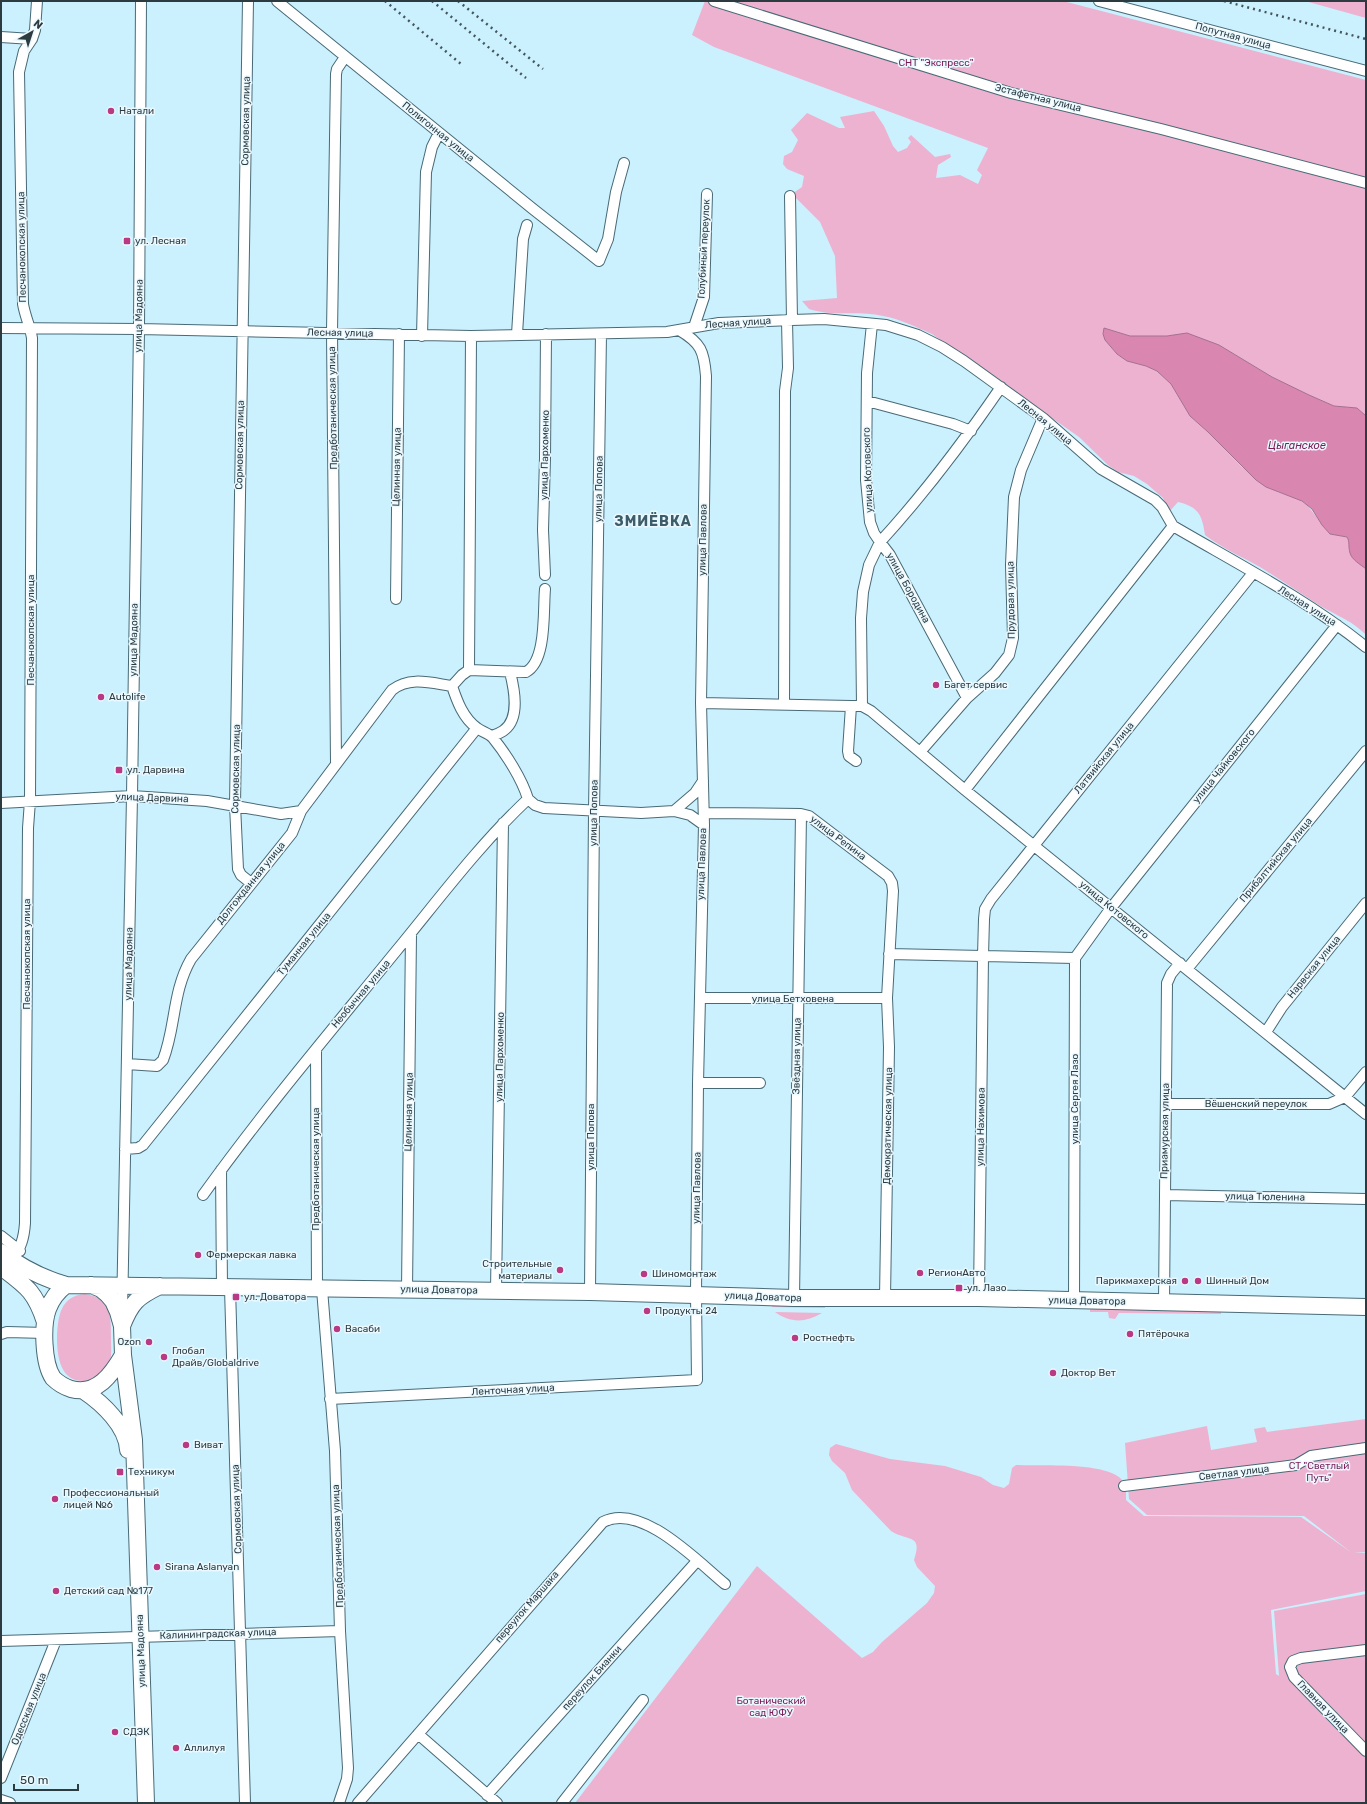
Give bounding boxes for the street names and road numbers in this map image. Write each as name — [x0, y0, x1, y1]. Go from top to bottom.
street label: Попутная улица — [1194, 20, 1272, 52]
street label: Сормовская улица — [239, 76, 253, 166]
street label: Эстафетная улица — [993, 81, 1083, 115]
street label: Полигонная улица — [400, 99, 476, 165]
street label: Песчанокопская улица — [15, 191, 29, 303]
street label: Голубиный переулок — [695, 198, 713, 299]
street label: улица Мадояна — [132, 279, 146, 353]
street label: Лесная улица — [704, 315, 772, 331]
street label: Лесная улица — [307, 326, 373, 340]
street label: Предботаническая улица — [326, 346, 340, 470]
street label: Лесная улица — [1015, 396, 1075, 448]
street label: Сормовская улица — [233, 400, 247, 490]
street label: улица Пархоменко — [538, 409, 552, 500]
street label: Целинная улица — [390, 427, 404, 507]
street label: улица Котовского — [860, 427, 875, 513]
street label: улица Попова — [592, 455, 606, 523]
street label: улица Павлова — [696, 504, 710, 576]
street label: улица Бородина — [884, 551, 932, 625]
street label: Прудовая улица — [1004, 561, 1018, 639]
street label: Песчанокопская улица — [25, 575, 37, 685]
street label: Лесная улица — [1276, 583, 1338, 629]
street label: улица Мадояна — [127, 603, 141, 677]
street label: Латвийская улица — [1071, 720, 1137, 796]
street label: Сормовская улица — [229, 724, 243, 814]
street label: улица Чайковского — [1190, 726, 1258, 806]
street label: улица Попова — [587, 779, 601, 847]
street label: улица Дарвина — [115, 791, 189, 805]
street label: улица Репина — [808, 813, 868, 863]
street label: Прибалтийская улица — [1237, 815, 1315, 905]
street label: улица Павлова — [695, 828, 709, 900]
street label: Долгожданная улица — [214, 839, 288, 927]
street label: улица Котовского — [1077, 878, 1151, 942]
street label: Песчанокопская улица — [21, 899, 33, 1009]
street label: Туманная улица — [275, 910, 333, 978]
street label: улица Мадояна — [122, 927, 136, 1001]
street label: Нарвская улица — [1285, 933, 1343, 1001]
street label: Необычная улица — [329, 958, 393, 1030]
street label: улица Бетховена — [752, 993, 834, 1005]
street label: улица Пархоменко — [493, 1011, 507, 1102]
street label: Звёздная улица — [790, 1017, 804, 1095]
street label: улица Сергея Лазо — [1069, 1053, 1081, 1144]
street label: Демократическая улица — [881, 1067, 895, 1185]
street label: Целинная улица — [402, 1072, 416, 1152]
street label: Приамурская улица — [1158, 1083, 1172, 1179]
street label: улица Нахимова — [974, 1087, 988, 1167]
street label: Вёшенский переулок — [1205, 1098, 1308, 1110]
street label: улица Попова — [585, 1104, 597, 1170]
street label: Предботаническая улица — [310, 1107, 322, 1231]
street label: улица Павлова — [690, 1152, 704, 1224]
street label: улица Тюленина — [1225, 1190, 1305, 1204]
street label: улица Доватора — [400, 1283, 478, 1297]
street label: улица Доватора — [724, 1290, 802, 1304]
street label: улица Доватора — [1048, 1294, 1126, 1308]
street label: Ленточная улица — [471, 1382, 555, 1398]
street label: Светлая улица — [1198, 1463, 1270, 1483]
street label: Сормовская улица — [229, 1464, 245, 1554]
street label: Предботаническая улица — [330, 1484, 346, 1608]
street label: переулок Маршака — [493, 1569, 561, 1645]
street label: улица Мадояна — [134, 1614, 148, 1688]
street label: Калининградская улица — [159, 1626, 277, 1642]
street label: переулок Бианки — [560, 1643, 624, 1713]
street label: Одесская улица — [9, 1671, 49, 1747]
street label: Главная улица — [1295, 1678, 1351, 1736]

